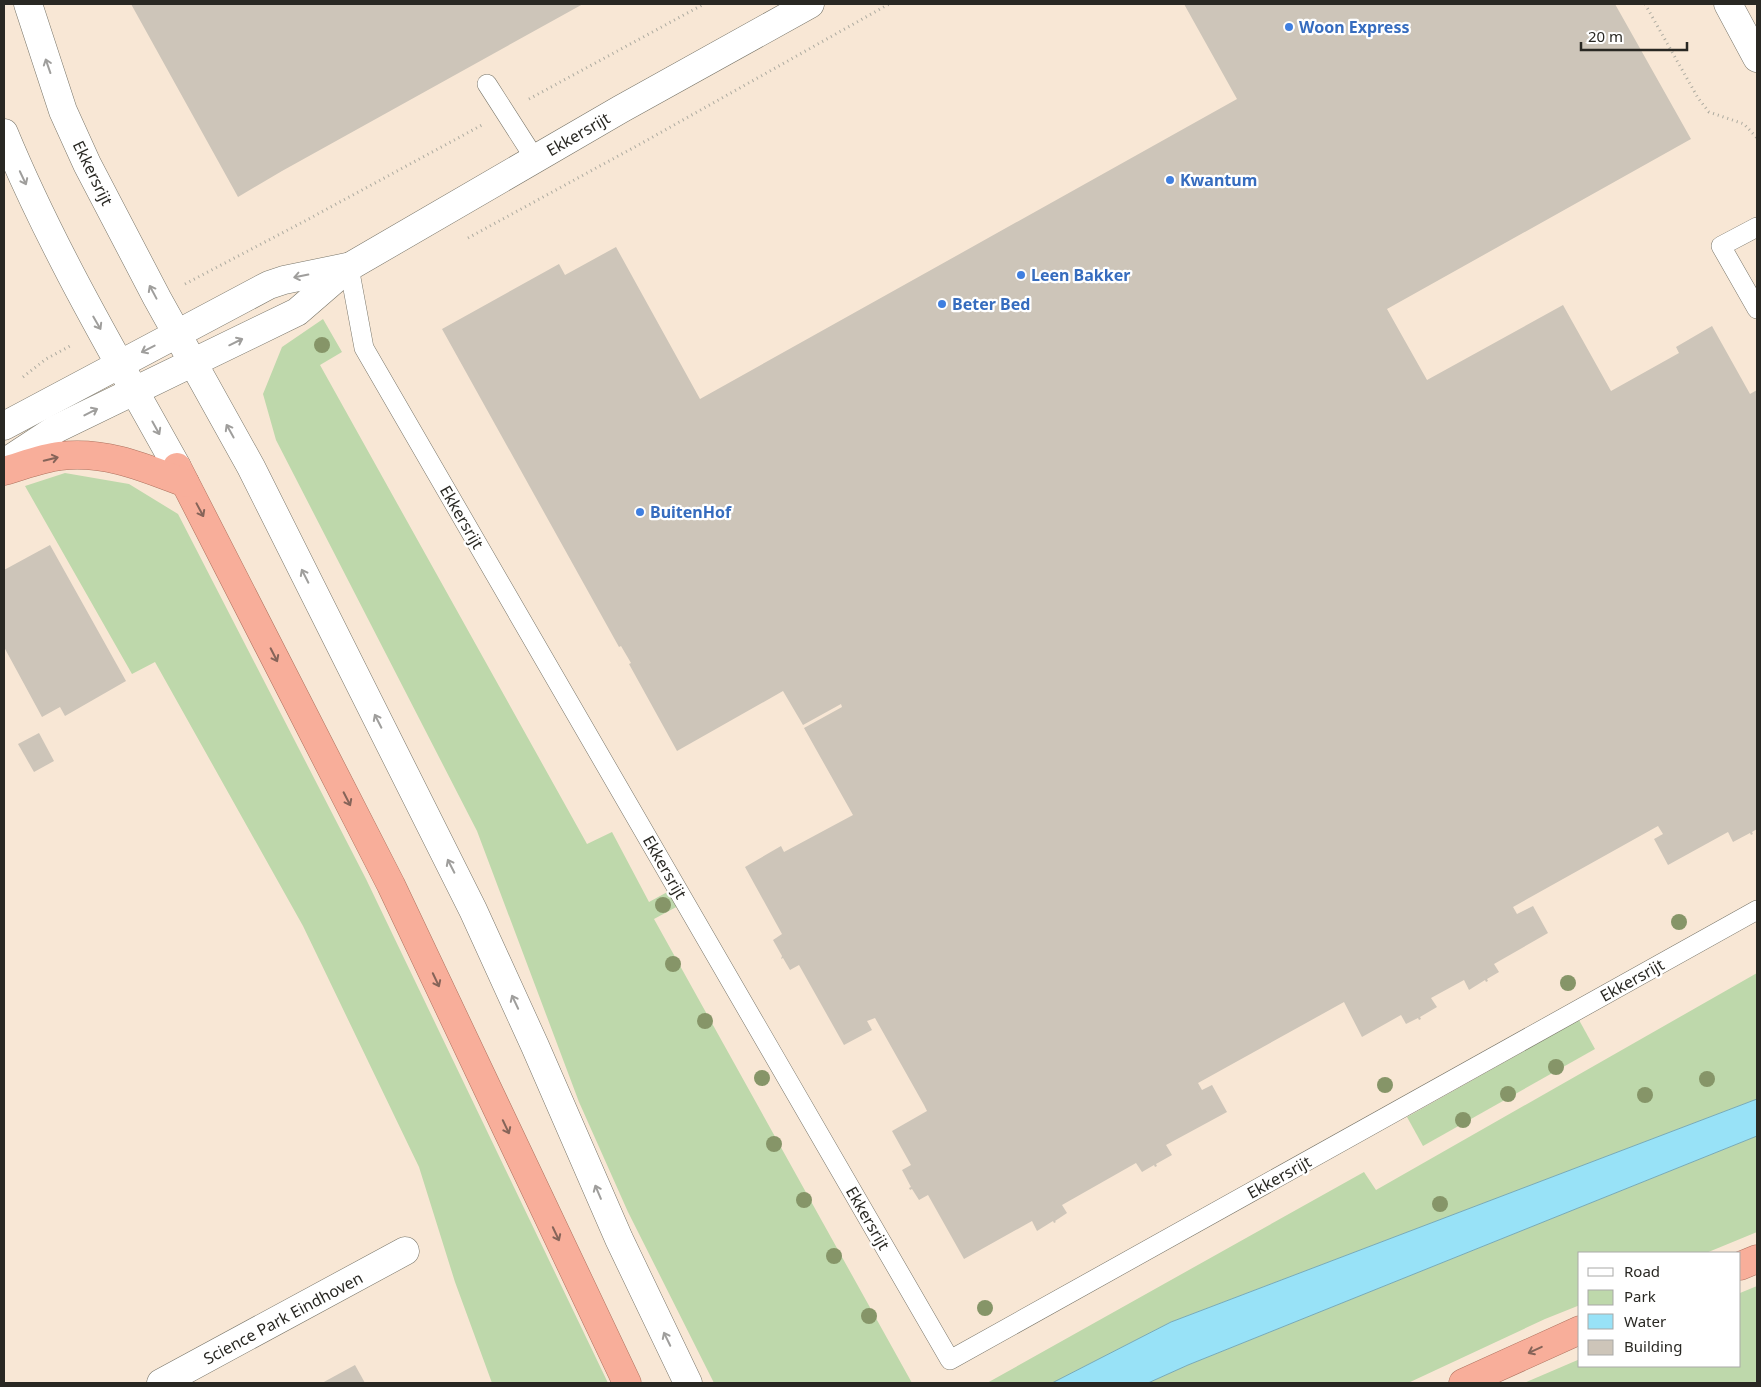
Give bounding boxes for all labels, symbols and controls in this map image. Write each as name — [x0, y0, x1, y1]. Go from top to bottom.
place label: Woon Express — [1299, 16, 1409, 38]
scale bar — [1581, 20, 1687, 52]
marker: Woon Express — [1283, 21, 1295, 33]
text: 20 m — [1588, 26, 1623, 46]
one-way arrow — [43, 59, 52, 74]
street label: Ekkersrijt — [542, 107, 614, 161]
street label: Ekkersrijt — [68, 137, 118, 209]
place label: Kwantum — [1180, 169, 1257, 191]
one-way arrow — [19, 170, 28, 185]
marker: Kwantum — [1164, 174, 1176, 186]
place label: Leen Bakker — [1031, 264, 1130, 286]
marker: Leen Bakker — [1015, 269, 1027, 281]
one-way arrow — [293, 272, 309, 282]
one-way arrow — [148, 284, 158, 299]
place label: Beter Bed — [952, 293, 1030, 315]
marker: Beter Bed — [936, 298, 948, 310]
one-way arrow — [93, 315, 103, 329]
one-way arrow — [228, 337, 243, 346]
one-way arrow — [141, 344, 156, 354]
one-way arrow — [83, 407, 98, 416]
one-way arrow — [151, 421, 161, 435]
one-way arrow — [225, 425, 235, 439]
one-way arrow — [42, 453, 58, 463]
street label: Ekkersrijt — [435, 481, 489, 553]
place label: BuitenHof — [650, 501, 732, 523]
one-way arrow — [196, 502, 205, 517]
marker: BuitenHof — [634, 506, 646, 518]
one-way arrow — [300, 568, 310, 583]
one-way arrow — [269, 647, 279, 662]
one-way arrow — [373, 714, 382, 729]
one-way arrow — [342, 792, 352, 807]
street label: Ekkersrijt — [638, 831, 692, 903]
one-way arrow — [446, 859, 455, 874]
street label: Ekkersrijt — [1596, 953, 1668, 1007]
one-way arrow — [432, 972, 441, 987]
one-way arrow — [509, 995, 519, 1010]
one-way arrow — [501, 1119, 511, 1134]
street label: Ekkersrijt — [1243, 1150, 1315, 1204]
street label: Ekkersrijt — [841, 1182, 895, 1254]
one-way arrow — [593, 1185, 603, 1200]
one-way arrow — [552, 1226, 562, 1241]
legend — [1578, 1252, 1741, 1367]
text: Road — [1624, 1261, 1660, 1281]
street label: Science Park Eindhoven — [200, 1267, 366, 1369]
text: Park — [1624, 1286, 1656, 1306]
text: Water — [1624, 1311, 1666, 1331]
one-way arrow — [662, 1332, 671, 1347]
text: Building — [1624, 1336, 1682, 1356]
one-way arrow — [1528, 1346, 1543, 1355]

